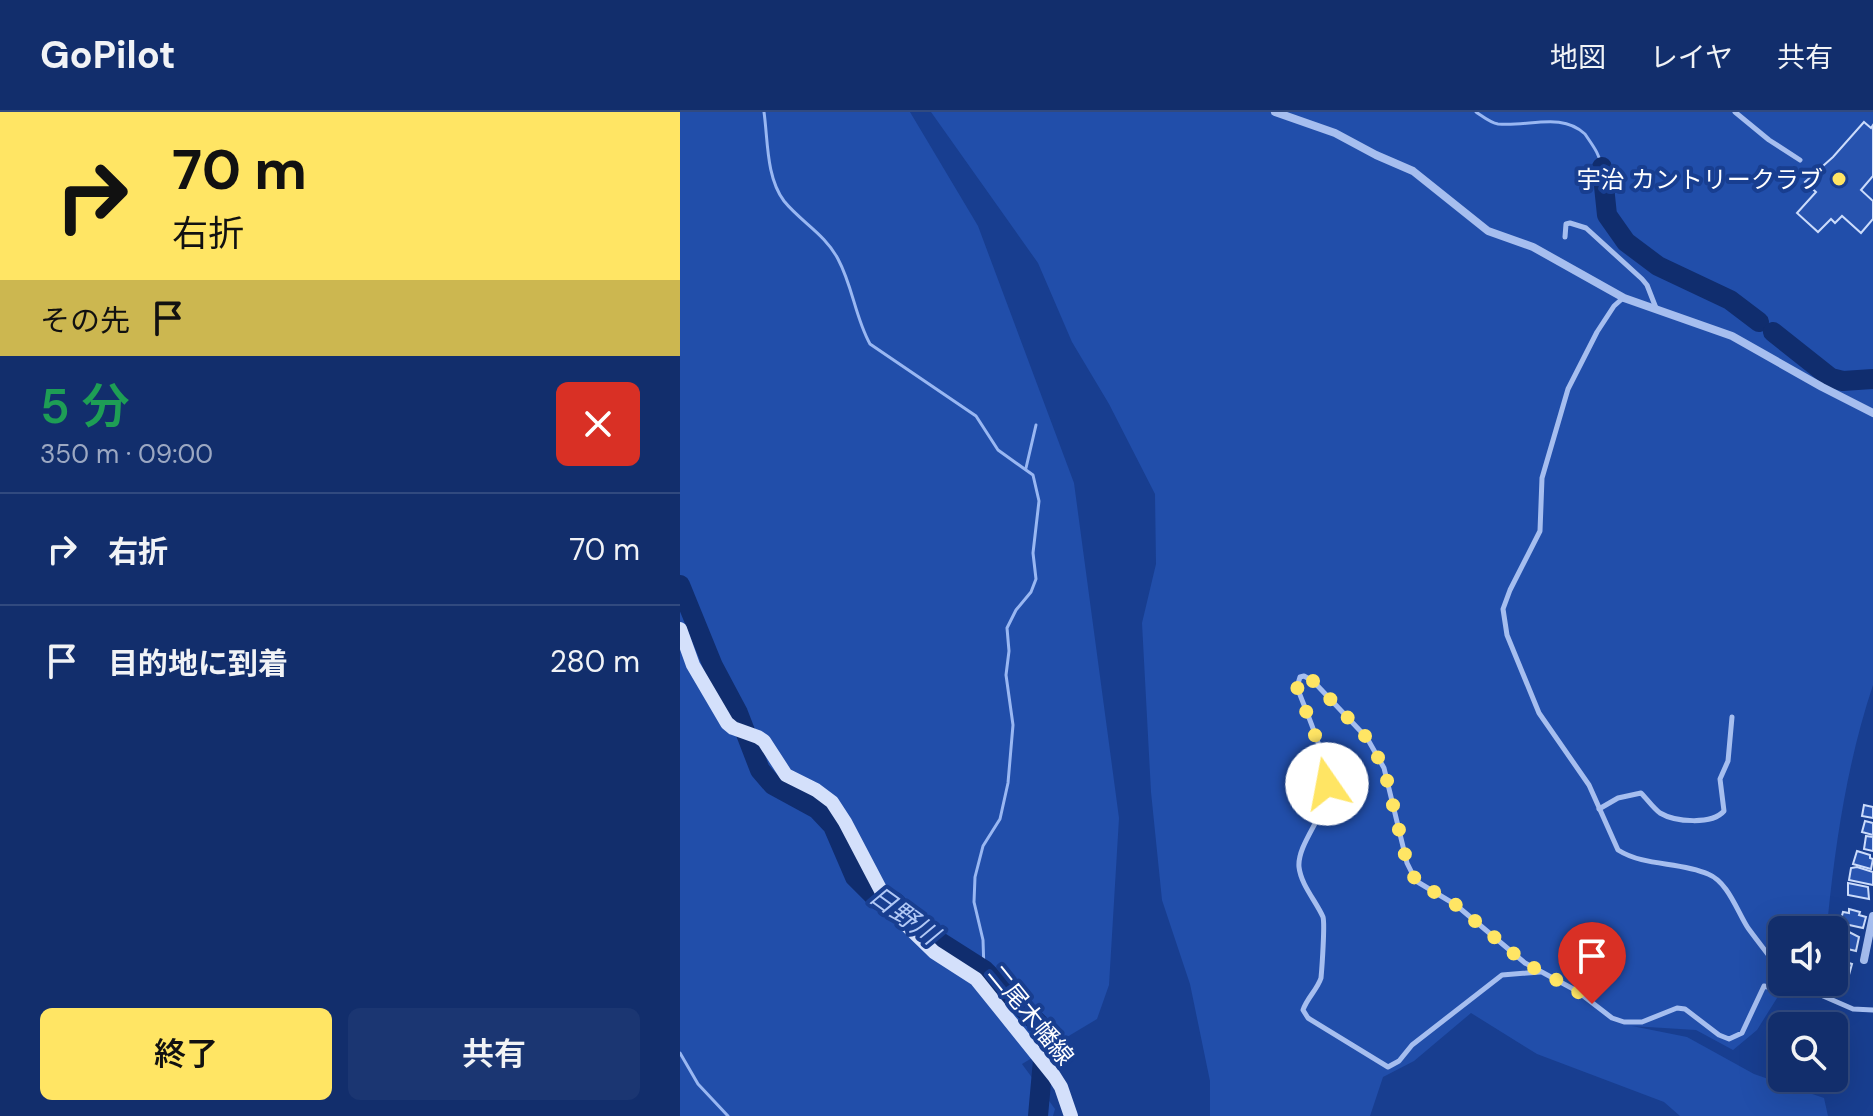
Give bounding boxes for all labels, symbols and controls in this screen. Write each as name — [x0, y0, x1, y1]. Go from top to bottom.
text: GoPilot — [40, 30, 176, 80]
text: 地図 — [1550, 39, 1606, 76]
text: レイヤ — [1650, 39, 1733, 76]
text: 共有 — [1777, 39, 1833, 76]
text: 70 m — [172, 133, 307, 206]
icon: right — [40, 144, 144, 248]
place label: 宇治 カントリークラブ — [1577, 164, 1823, 195]
marker: 宇治 カントリークラブ — [1830, 170, 1848, 188]
text: 右折 — [172, 210, 244, 257]
icon: arrive — [146, 296, 190, 340]
text: その先 — [40, 301, 130, 340]
text: 5 分 — [40, 375, 129, 438]
button: close — [556, 382, 640, 466]
text: 350 m · 09:00 — [40, 437, 213, 471]
icon: right — [40, 527, 84, 571]
text: 70 m — [569, 530, 640, 569]
text: 右折 — [108, 532, 168, 571]
icon: arrive — [40, 639, 84, 683]
text: 280 m — [550, 642, 640, 681]
text: 目的地に到着 — [108, 644, 288, 683]
position arrow — [1285, 742, 1369, 826]
water label: 日野川 — [862, 878, 948, 953]
map controls — [1768, 916, 1848, 1092]
button: sound — [1768, 916, 1848, 996]
pin — [1558, 922, 1626, 1004]
icon: arrive — [1570, 934, 1614, 978]
street label: 二尾木幡線 — [981, 959, 1081, 1071]
button: 終了 — [40, 1008, 332, 1100]
button: 共有 — [348, 1008, 640, 1100]
button: search — [1768, 1012, 1848, 1092]

